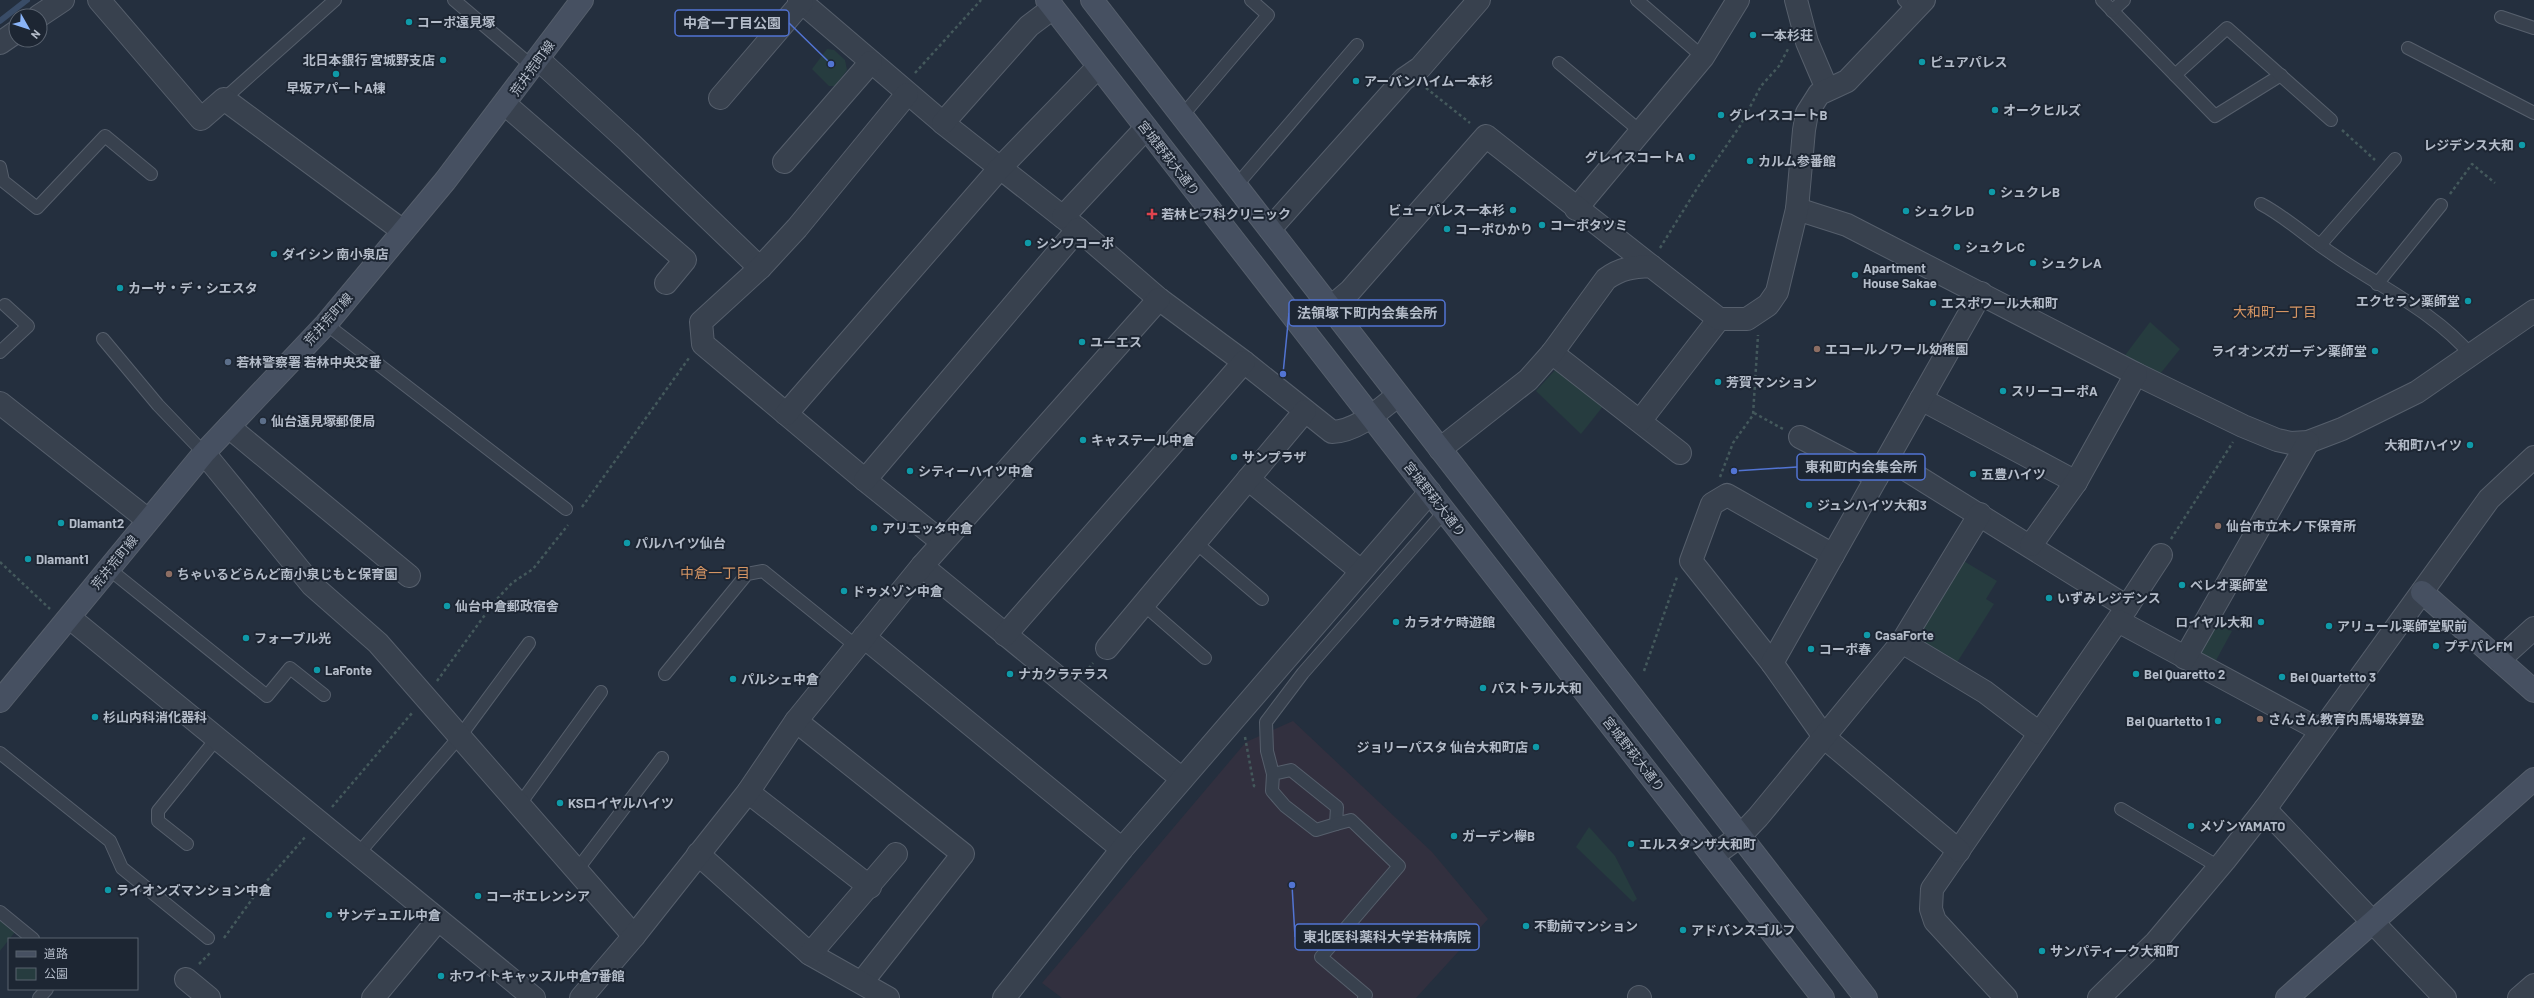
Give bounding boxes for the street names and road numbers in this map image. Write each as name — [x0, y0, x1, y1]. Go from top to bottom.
street label: 荒井荒町線 — [506, 37, 558, 99]
street label: 宮城野萩大通り — [1135, 117, 1203, 199]
street label: 荒井荒町線 — [300, 289, 356, 349]
street label: 宮城野萩大通り — [1401, 458, 1469, 540]
street label: 荒井荒町線 — [87, 532, 141, 592]
street label: 宮城野萩大通り — [1600, 713, 1668, 795]

